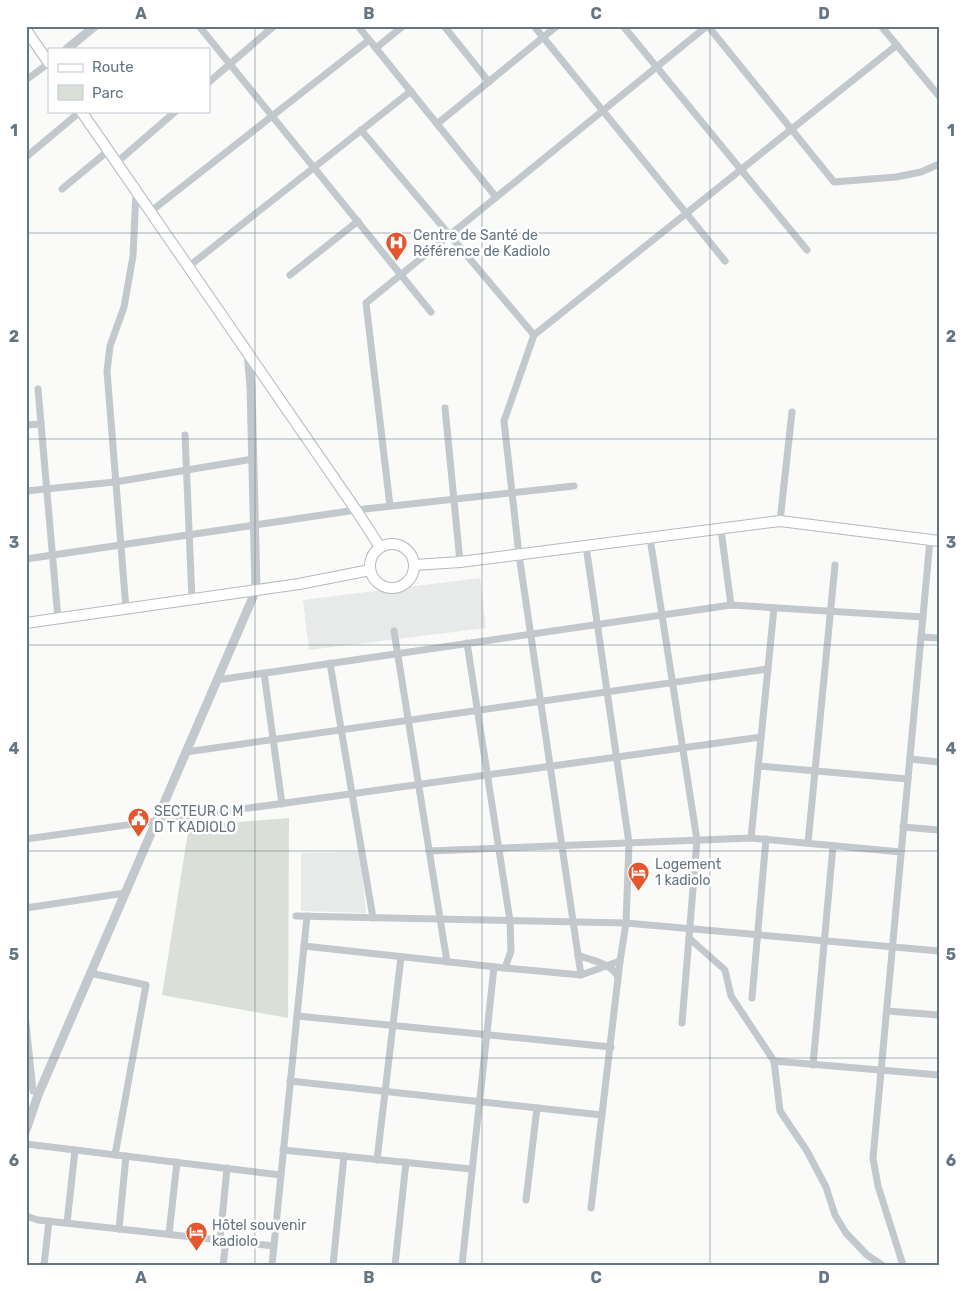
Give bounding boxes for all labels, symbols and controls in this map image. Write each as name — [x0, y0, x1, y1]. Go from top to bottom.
text: A — [135, 4, 147, 23]
text: B — [363, 4, 375, 23]
text: C — [590, 4, 602, 23]
text: D — [818, 4, 830, 23]
legend — [48, 48, 210, 112]
text: Route — [92, 58, 134, 76]
text: Parc — [92, 84, 124, 102]
text: 1 — [10, 121, 18, 140]
text: 1 — [947, 121, 955, 140]
place label: Centre de Santé de Référence de Kadiolo — [413, 227, 550, 260]
hospital icon: Centre de Santé de Référence de Kadiolo — [385, 231, 409, 262]
text: 2 — [9, 327, 19, 346]
text: 2 — [946, 327, 956, 346]
text: 3 — [9, 533, 19, 552]
text: 3 — [946, 533, 956, 552]
text: 4 — [9, 739, 20, 758]
text: 4 — [946, 739, 957, 758]
place label: SECTEUR C M D T KADIOLO — [154, 803, 243, 836]
public building icon: SECTEUR C M D T KADIOLO — [126, 807, 150, 838]
place label: Logement 1 kadiolo — [655, 856, 722, 889]
hotel icon: Logement 1 kadiolo — [627, 860, 651, 891]
text: 5 — [9, 945, 19, 964]
text: 5 — [946, 945, 956, 964]
text: 6 — [9, 1151, 19, 1170]
text: 6 — [946, 1151, 956, 1170]
place label: Hôtel souvenir kadiolo — [212, 1217, 307, 1250]
hotel icon: Hôtel souvenir kadiolo — [184, 1221, 208, 1252]
text: A — [135, 1268, 147, 1287]
text: B — [363, 1268, 375, 1287]
text: C — [590, 1268, 602, 1287]
text: D — [818, 1268, 830, 1287]

